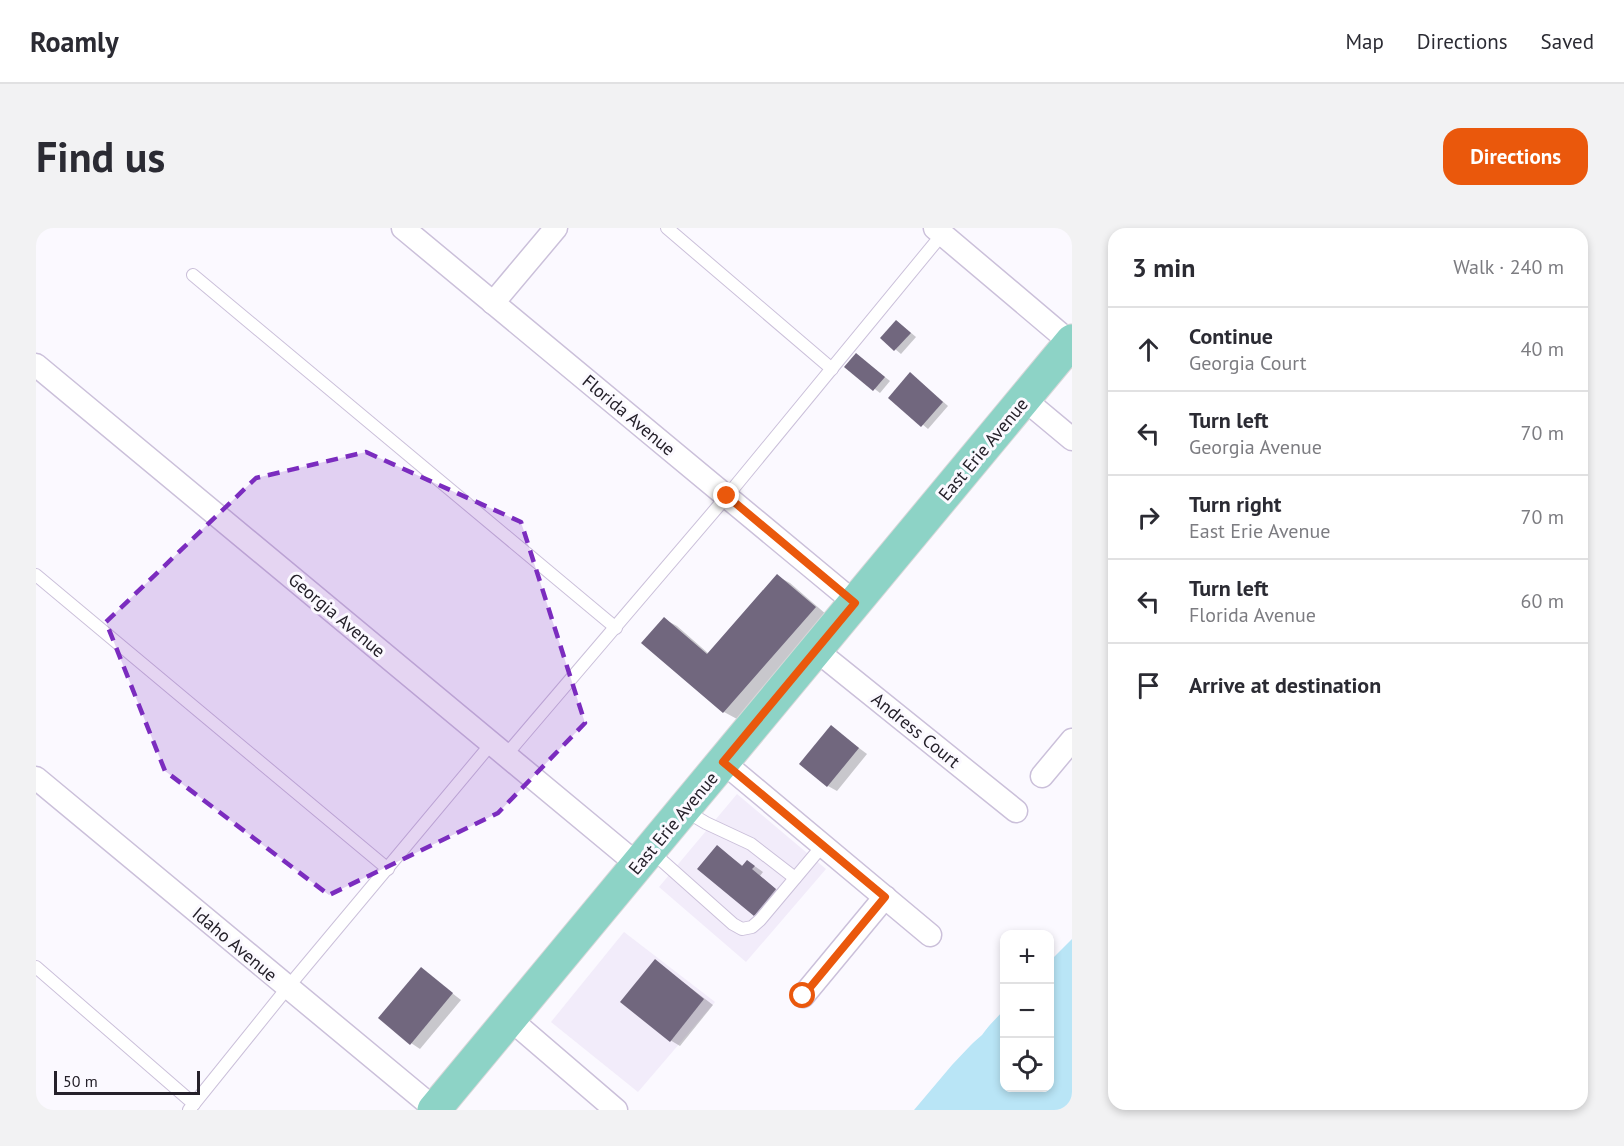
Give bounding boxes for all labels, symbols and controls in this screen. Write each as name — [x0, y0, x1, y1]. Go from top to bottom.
text: Roamly — [30, 23, 119, 60]
text: Map — [1345, 28, 1384, 55]
text: Directions — [1417, 28, 1508, 55]
text: Saved — [1541, 28, 1594, 55]
button: Directions — [1443, 128, 1588, 185]
text: Find us — [36, 129, 165, 184]
text: 3 min — [1132, 251, 1195, 284]
text: Walk · 240 m — [1453, 254, 1564, 280]
text: Continue — [1189, 322, 1273, 350]
icon: ahead — [1132, 333, 1165, 366]
text: 40 m — [1521, 336, 1564, 362]
text: Georgia Court — [1189, 350, 1306, 376]
street label: Florida Avenue — [578, 369, 680, 461]
street label: East Erie Avenue — [933, 393, 1033, 505]
text: Turn left — [1189, 406, 1269, 434]
icon: left — [1132, 417, 1165, 450]
text: 70 m — [1521, 420, 1564, 446]
text: Georgia Avenue — [1189, 434, 1322, 460]
route end — [713, 482, 739, 508]
text: Turn right — [1189, 490, 1281, 518]
icon: right — [1132, 501, 1165, 534]
text: 70 m — [1521, 504, 1564, 530]
text: East Erie Avenue — [1189, 518, 1330, 544]
street label: Georgia Avenue — [284, 568, 390, 662]
text: Turn left — [1189, 574, 1269, 602]
icon: left — [1132, 585, 1165, 618]
text: 60 m — [1521, 588, 1564, 614]
text: Florida Avenue — [1189, 602, 1316, 628]
icon: arrive — [1132, 669, 1165, 702]
text: Arrive at destination — [1189, 671, 1381, 699]
street label: Andress Court — [867, 687, 965, 773]
street label: East Erie Avenue — [623, 767, 723, 879]
street label: Idaho Avenue — [188, 902, 282, 986]
map controls — [1000, 930, 1054, 1092]
button: + — [1000, 930, 1054, 984]
route start — [789, 982, 815, 1008]
button: − — [1000, 984, 1054, 1038]
button: locate — [1000, 1038, 1054, 1092]
scale bar — [54, 1068, 200, 1096]
text: 50 m — [63, 1071, 98, 1091]

